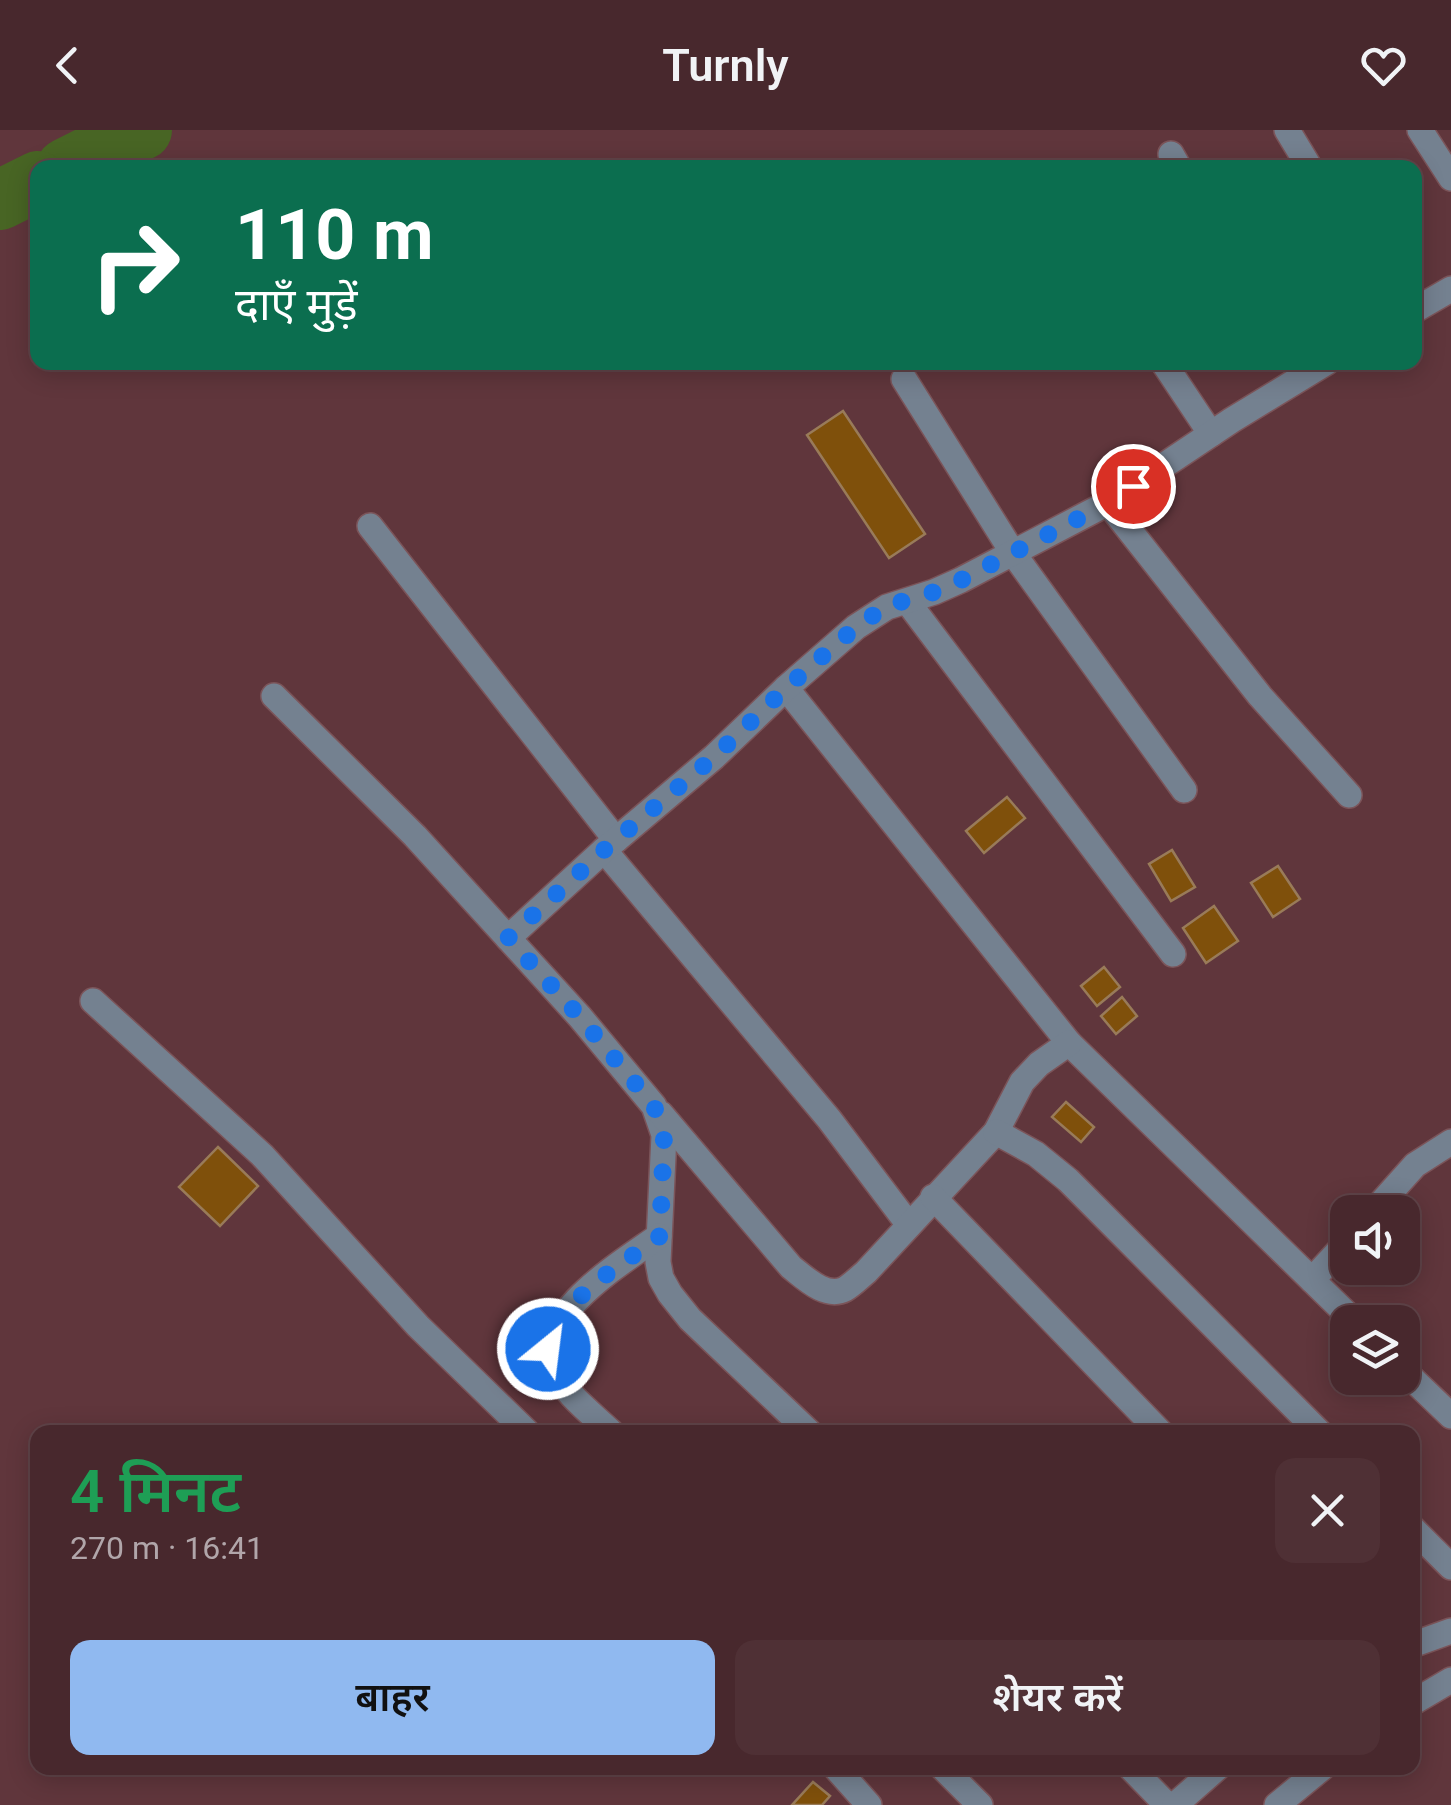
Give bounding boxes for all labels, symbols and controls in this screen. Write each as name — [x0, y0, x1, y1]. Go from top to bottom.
icon: back — [40, 38, 95, 93]
icon: heart — [1356, 38, 1411, 93]
text: Turnly — [662, 39, 789, 92]
text: 110 m — [235, 194, 434, 276]
icon: right — [70, 200, 200, 330]
text: दाएँ मुड़ें — [235, 278, 358, 331]
pin — [1091, 444, 1176, 529]
icon: arrive — [1106, 459, 1161, 514]
map controls — [1330, 1195, 1420, 1395]
button: sound — [1330, 1195, 1420, 1285]
position arrow — [496, 1297, 600, 1401]
button: layers — [1330, 1305, 1420, 1395]
text: 4 मिनट — [70, 1456, 241, 1527]
button: close — [1275, 1458, 1380, 1563]
text: 270 m · 16:41 — [70, 1529, 264, 1567]
button: बाहर — [70, 1640, 715, 1755]
button: शेयर करें — [735, 1640, 1380, 1755]

